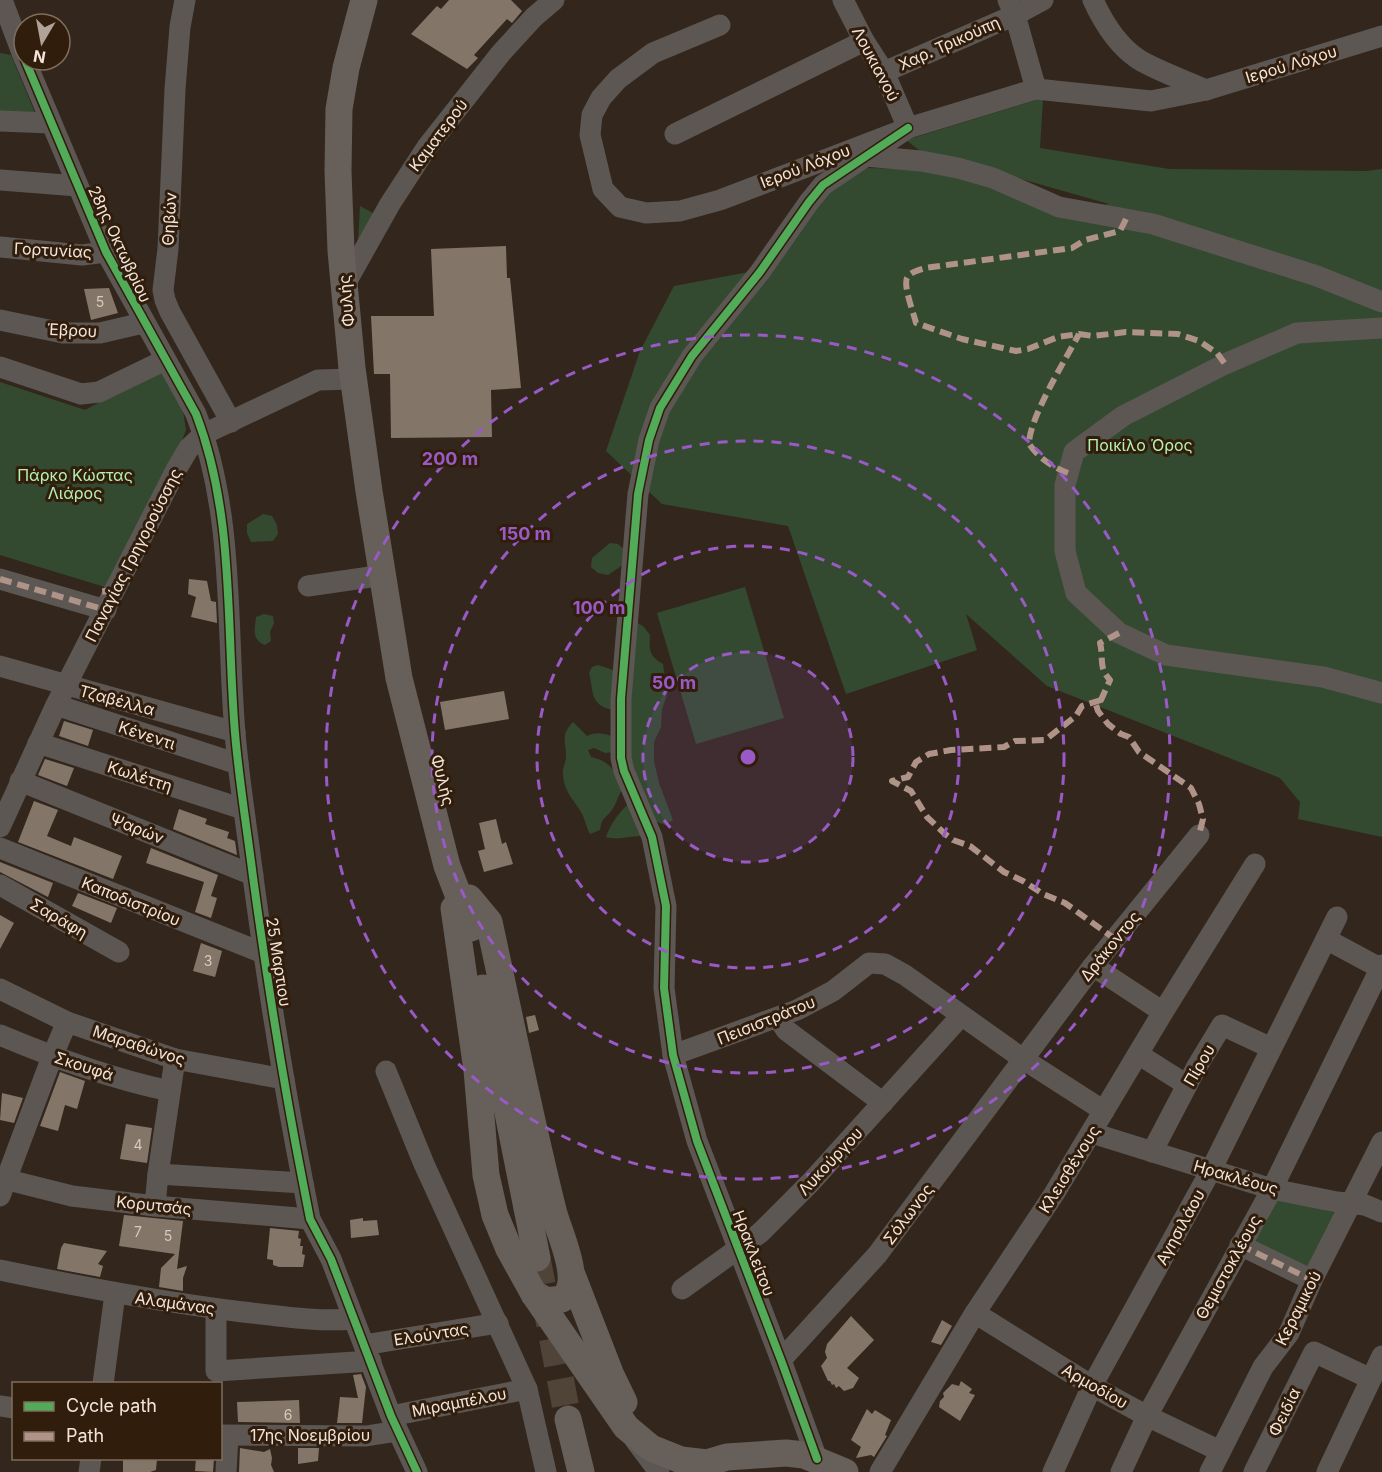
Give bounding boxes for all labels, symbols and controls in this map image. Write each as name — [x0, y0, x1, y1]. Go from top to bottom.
north arrow — [12, 12, 72, 72]
street label: Χαρ. Τρικούπη — [895, 12, 1003, 74]
street label: Λουκιανού — [848, 23, 904, 105]
street label: Ιερού Λόχου — [1243, 41, 1339, 87]
text: N — [32, 46, 47, 68]
street label: Καματερού — [404, 95, 472, 175]
street label: Ιερού Λόχου — [757, 140, 853, 192]
street label: 28ης Οκτωβρίου — [84, 182, 156, 306]
street label: Θηβών — [158, 192, 180, 246]
street label: Γορτυνίας — [13, 238, 93, 262]
street label: Φυλής — [334, 274, 358, 328]
house number: 5 — [96, 293, 104, 310]
street label: Έβρου — [46, 319, 98, 341]
park label: Ποικίλο Όρος — [1087, 435, 1193, 455]
text: 200 m — [422, 448, 478, 469]
park label: Πάρκο Κώστας Λιάρος — [17, 465, 133, 503]
street label: Παναγίας Γρηγορούσσης — [80, 465, 186, 645]
text: 150 m — [499, 523, 551, 544]
text: 100 m — [573, 597, 625, 618]
text: 50 m — [652, 672, 696, 693]
street label: Τζαβέλλα — [77, 680, 157, 720]
street label: Κένεντι — [116, 716, 179, 754]
centre of rings — [738, 747, 758, 767]
street label: Φυλής — [427, 752, 459, 808]
street label: Κωλέττη — [105, 756, 175, 796]
street label: Ψαρών — [107, 808, 167, 848]
street label: Καποδιστρίου — [79, 872, 183, 930]
street label: Σαράφη — [27, 894, 91, 942]
street label: Δράκοντος — [1076, 907, 1144, 985]
street label: 25 Μαρτιου — [262, 916, 296, 1008]
house number: 3 — [204, 952, 212, 969]
street label: Πεισιστράτου — [714, 991, 818, 1049]
street label: Μαραθώνος — [90, 1021, 188, 1069]
street label: Πίρου — [1179, 1040, 1219, 1090]
street label: Σκουφά — [52, 1047, 116, 1085]
street label: Κλεισθένους — [1034, 1121, 1104, 1217]
street label: Λυκούργου — [793, 1123, 867, 1199]
house number: 4 — [133, 1136, 143, 1153]
street label: Ηρακλέους — [1191, 1155, 1281, 1199]
street label: Σόλωνος — [879, 1180, 937, 1248]
street label: Αγησιλάου — [1151, 1186, 1209, 1268]
street label: Κορυτσάς — [115, 1191, 193, 1219]
street label: Ηρακλείτου — [728, 1207, 780, 1299]
street label: Θεμιστοκλέους — [1191, 1211, 1265, 1323]
house number: 7 — [134, 1223, 142, 1240]
house number: 5 — [164, 1227, 172, 1244]
street label: Κεραμικού — [1271, 1267, 1325, 1349]
street label: Αλαμάνας — [134, 1287, 216, 1319]
street label: Ελούντας — [392, 1318, 470, 1350]
street label: Αρμοδίου — [1059, 1359, 1131, 1413]
legend — [12, 1382, 222, 1460]
street label: Μιραμπέλου — [410, 1383, 508, 1421]
street label: Φειδία — [1264, 1384, 1304, 1440]
text: Cycle path — [66, 1395, 157, 1416]
house number: 6 — [284, 1406, 292, 1423]
text: Path — [66, 1425, 104, 1446]
street label: 17ης Νοεμβρίου — [250, 1425, 370, 1445]

